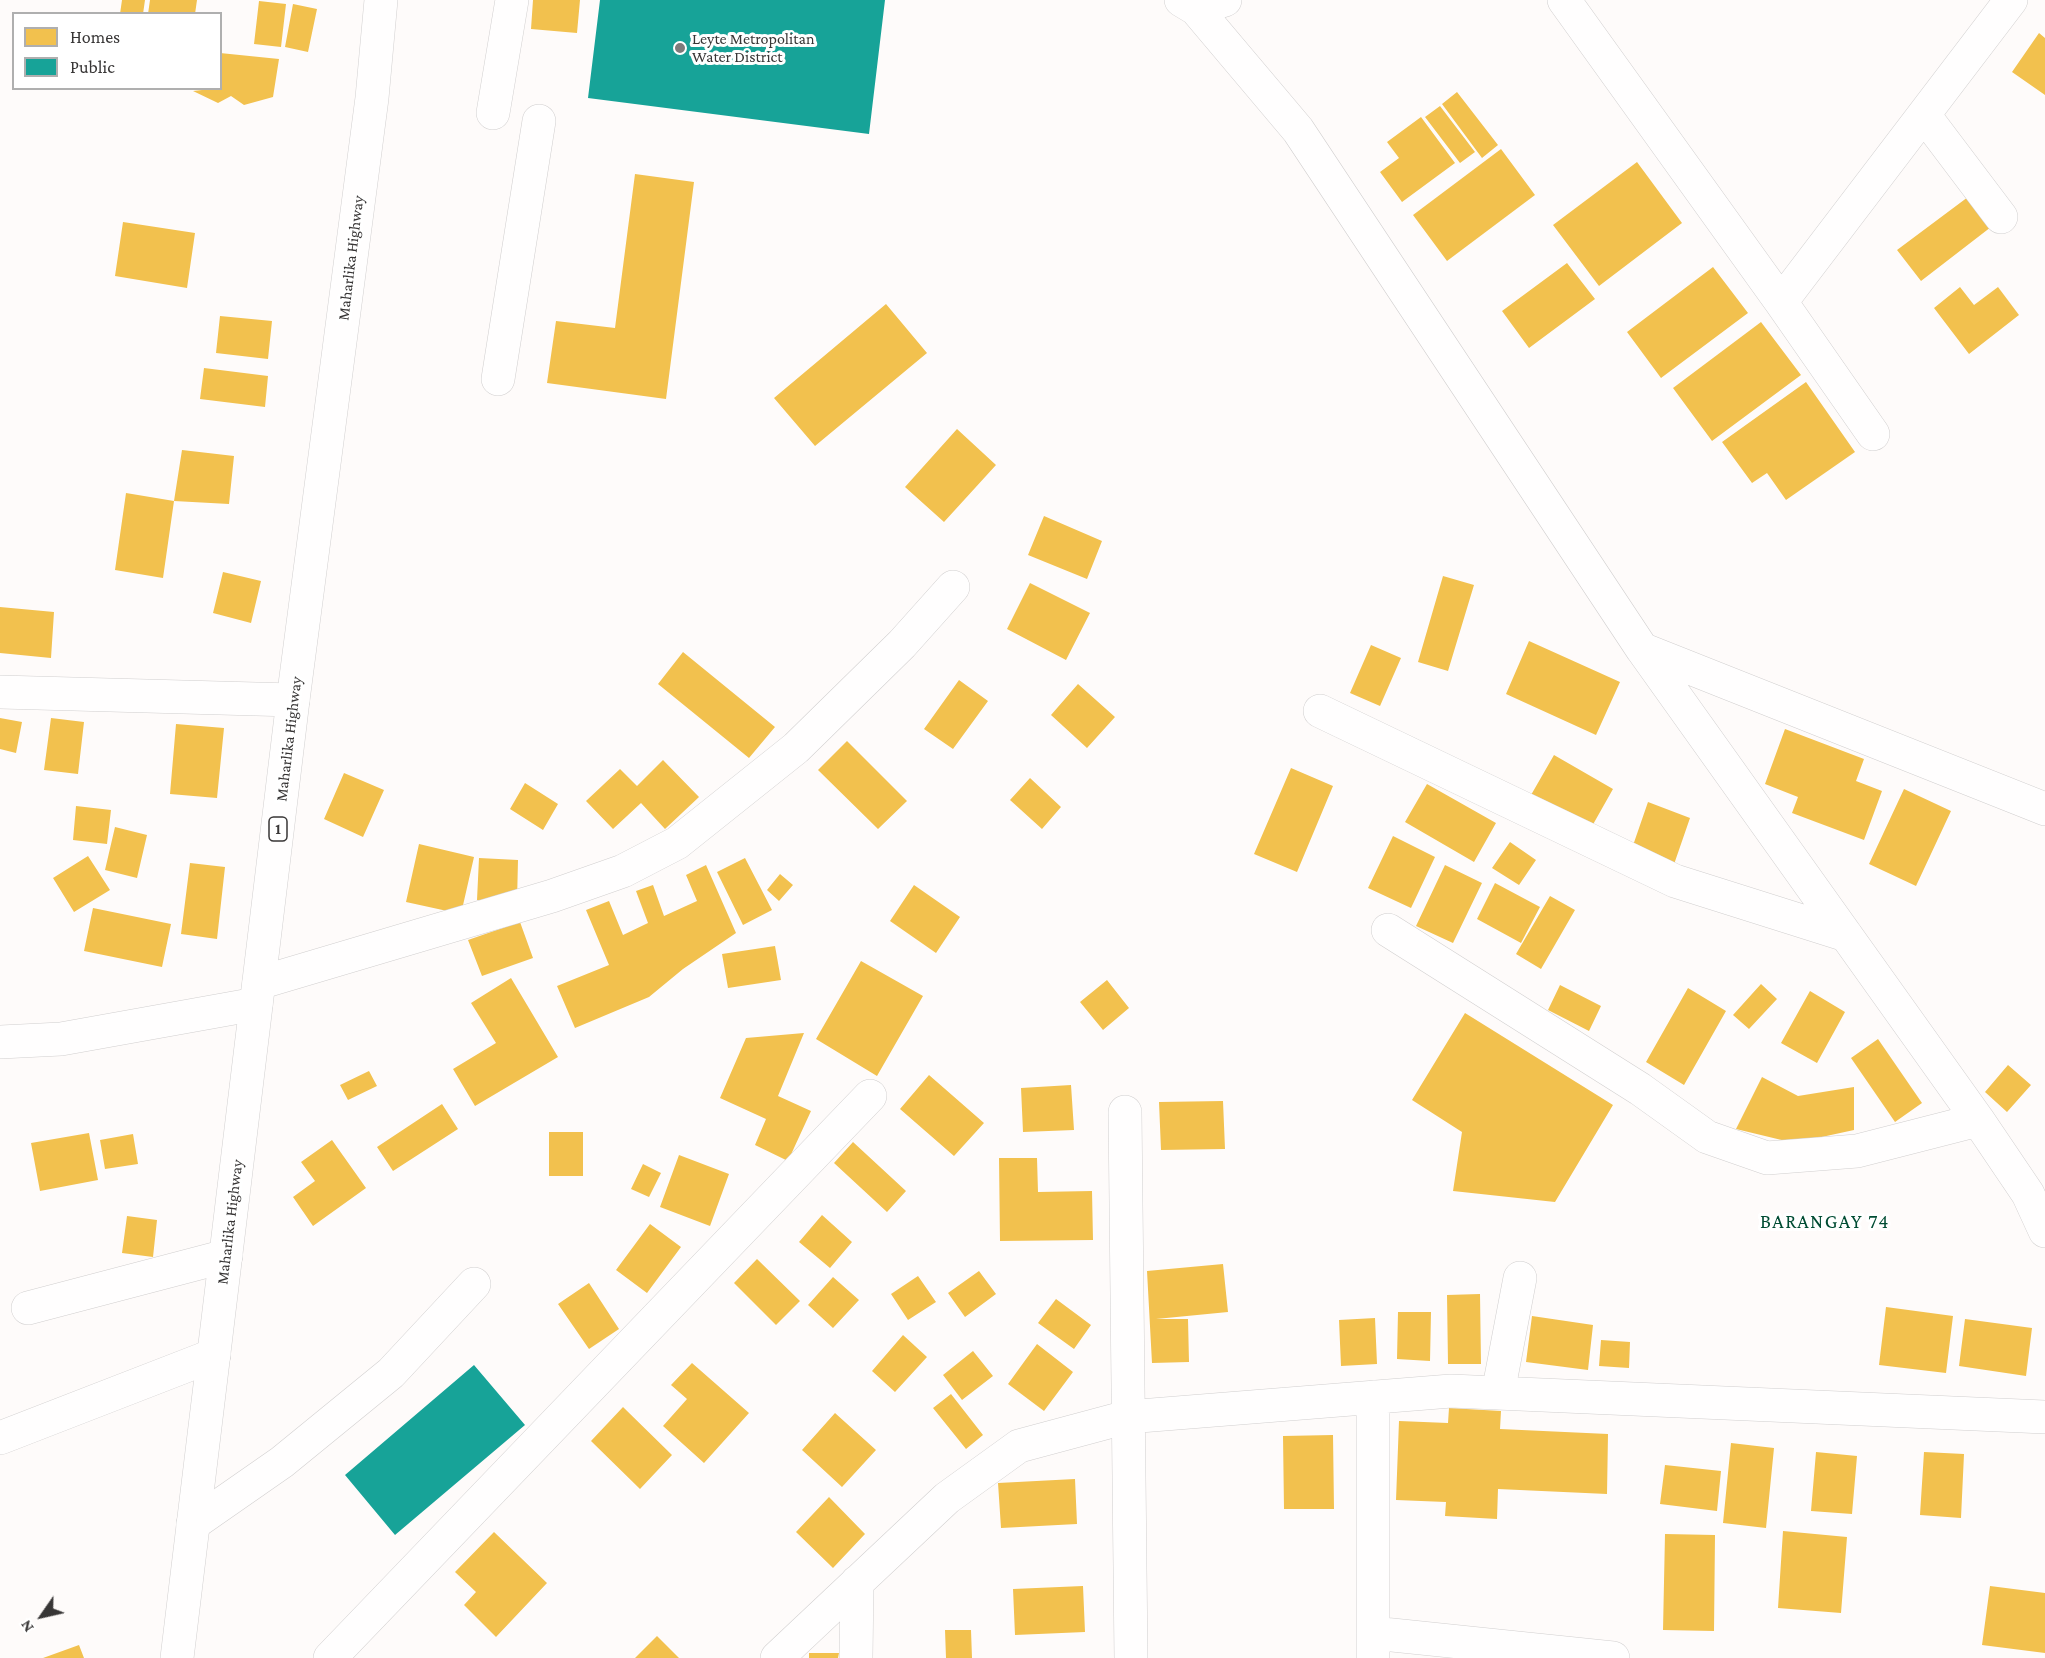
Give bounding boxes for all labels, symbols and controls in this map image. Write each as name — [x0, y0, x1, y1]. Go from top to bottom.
legend — [12, 12, 222, 90]
text: Homes — [70, 27, 120, 47]
place label: Leyte Metropolitan Water District — [692, 29, 814, 67]
marker: Leyte Metropolitan Water District — [673, 41, 687, 55]
text: Public — [70, 57, 115, 77]
street label: Maharlika Highway — [334, 194, 368, 322]
street label: Maharlika Highway — [272, 675, 306, 803]
road number: 1 — [269, 817, 287, 841]
street label: Maharlika Highway — [213, 1158, 247, 1286]
district label: BARANGAY 74 — [1760, 1210, 1890, 1234]
north arrow — [12, 1586, 72, 1646]
text: N — [17, 1617, 37, 1636]

